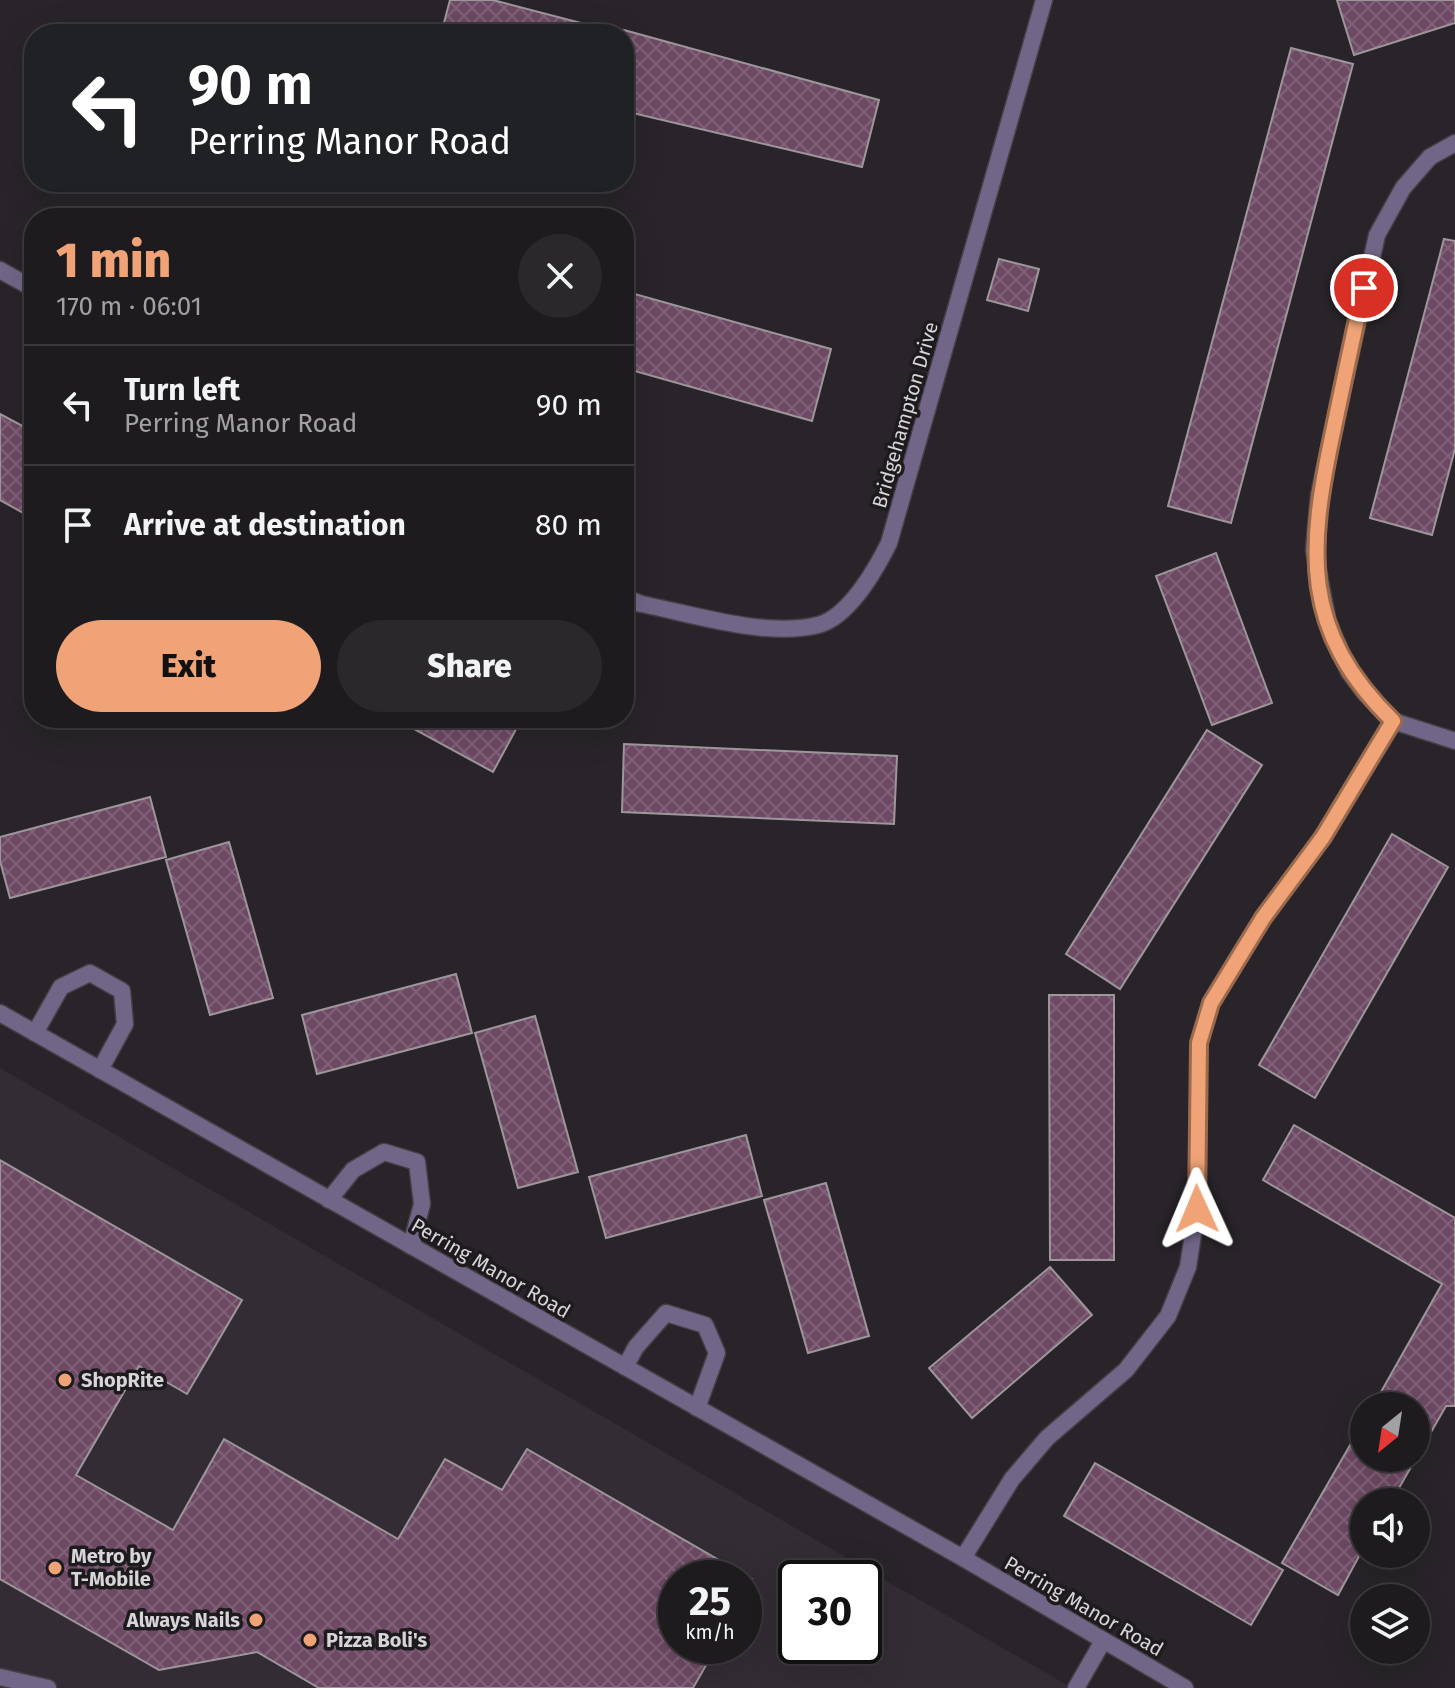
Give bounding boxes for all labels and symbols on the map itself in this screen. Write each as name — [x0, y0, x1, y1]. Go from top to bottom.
pin — [1330, 254, 1398, 322]
street label: Bridgehampton Drive — [867, 319, 943, 511]
position arrow — [1155, 1167, 1239, 1251]
street label: Perring Manor Road — [407, 1213, 575, 1323]
place label: ShopRite — [81, 1368, 164, 1392]
marker: ShopRite — [56, 1371, 74, 1389]
north arrow — [1350, 1392, 1430, 1472]
place label: Metro by T-Mobile — [71, 1544, 152, 1591]
street label: Perring Manor Road — [1000, 1551, 1168, 1661]
marker: Metro by T-Mobile — [46, 1559, 64, 1577]
speed limit sign: 30 — [778, 1560, 882, 1664]
place label: Always Nails — [126, 1608, 240, 1632]
marker: Always Nails — [247, 1611, 265, 1629]
place label: Pizza Boli's — [326, 1628, 428, 1652]
marker: Pizza Boli's — [301, 1631, 319, 1649]

